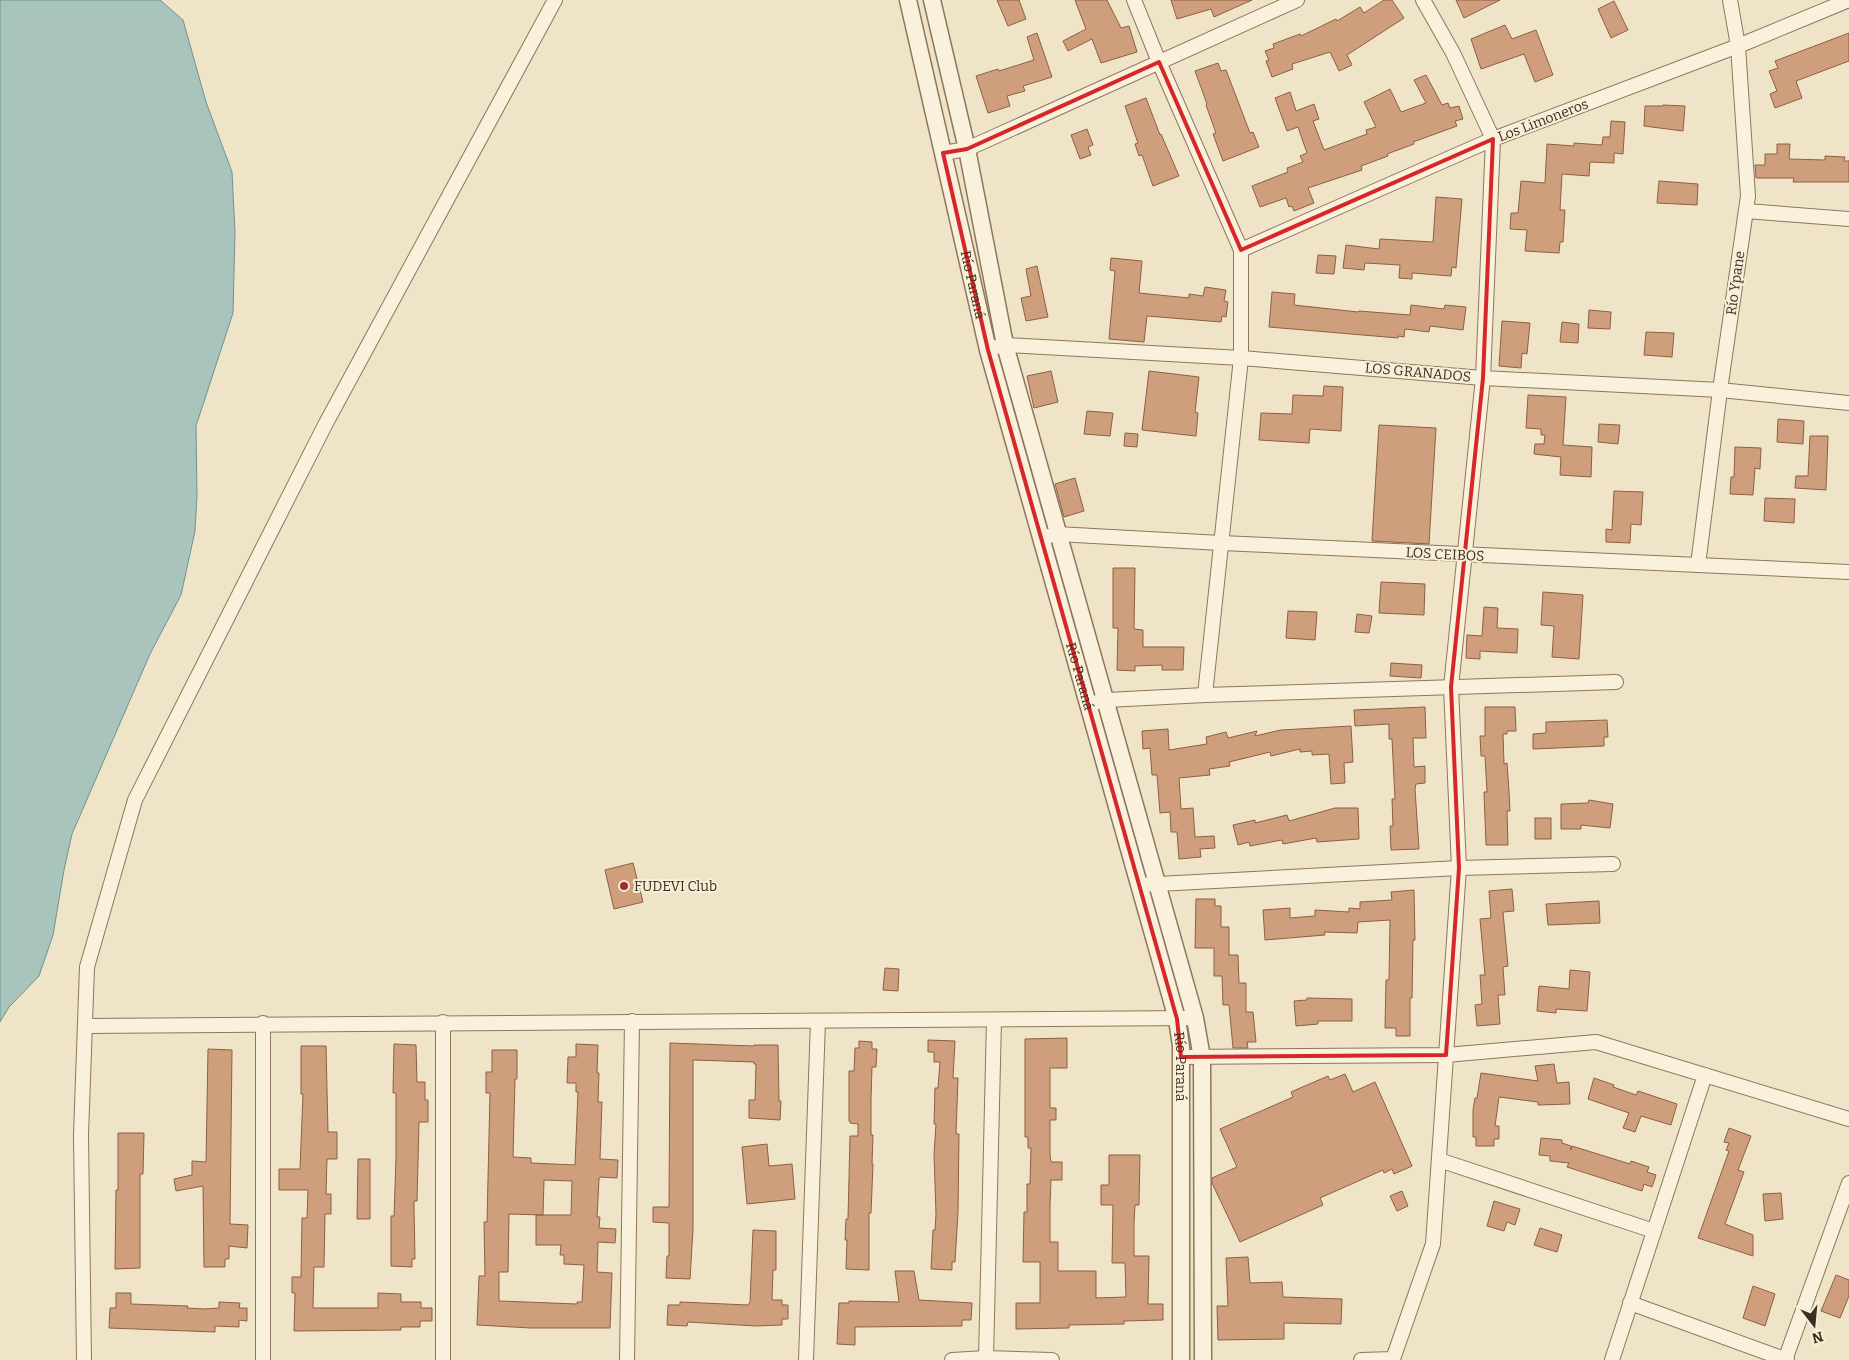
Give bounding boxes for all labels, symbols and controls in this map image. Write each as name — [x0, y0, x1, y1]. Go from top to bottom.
street label: Los Limoneros — [1496, 95, 1591, 145]
street label: Río Paraná — [957, 249, 989, 321]
street label: Río Ypane — [1723, 250, 1748, 316]
street label: LOS GRANADOS — [1364, 359, 1472, 386]
street label: LOS CEIBOS — [1405, 544, 1485, 565]
street label: Río Paraná — [1062, 640, 1097, 713]
place label: FUDEVI Club — [634, 878, 717, 895]
marker: FUDEVI Club — [618, 880, 630, 892]
street label: Río Paraná — [1170, 1031, 1189, 1102]
north arrow — [1789, 1300, 1839, 1350]
text: N — [1810, 1327, 1825, 1347]

